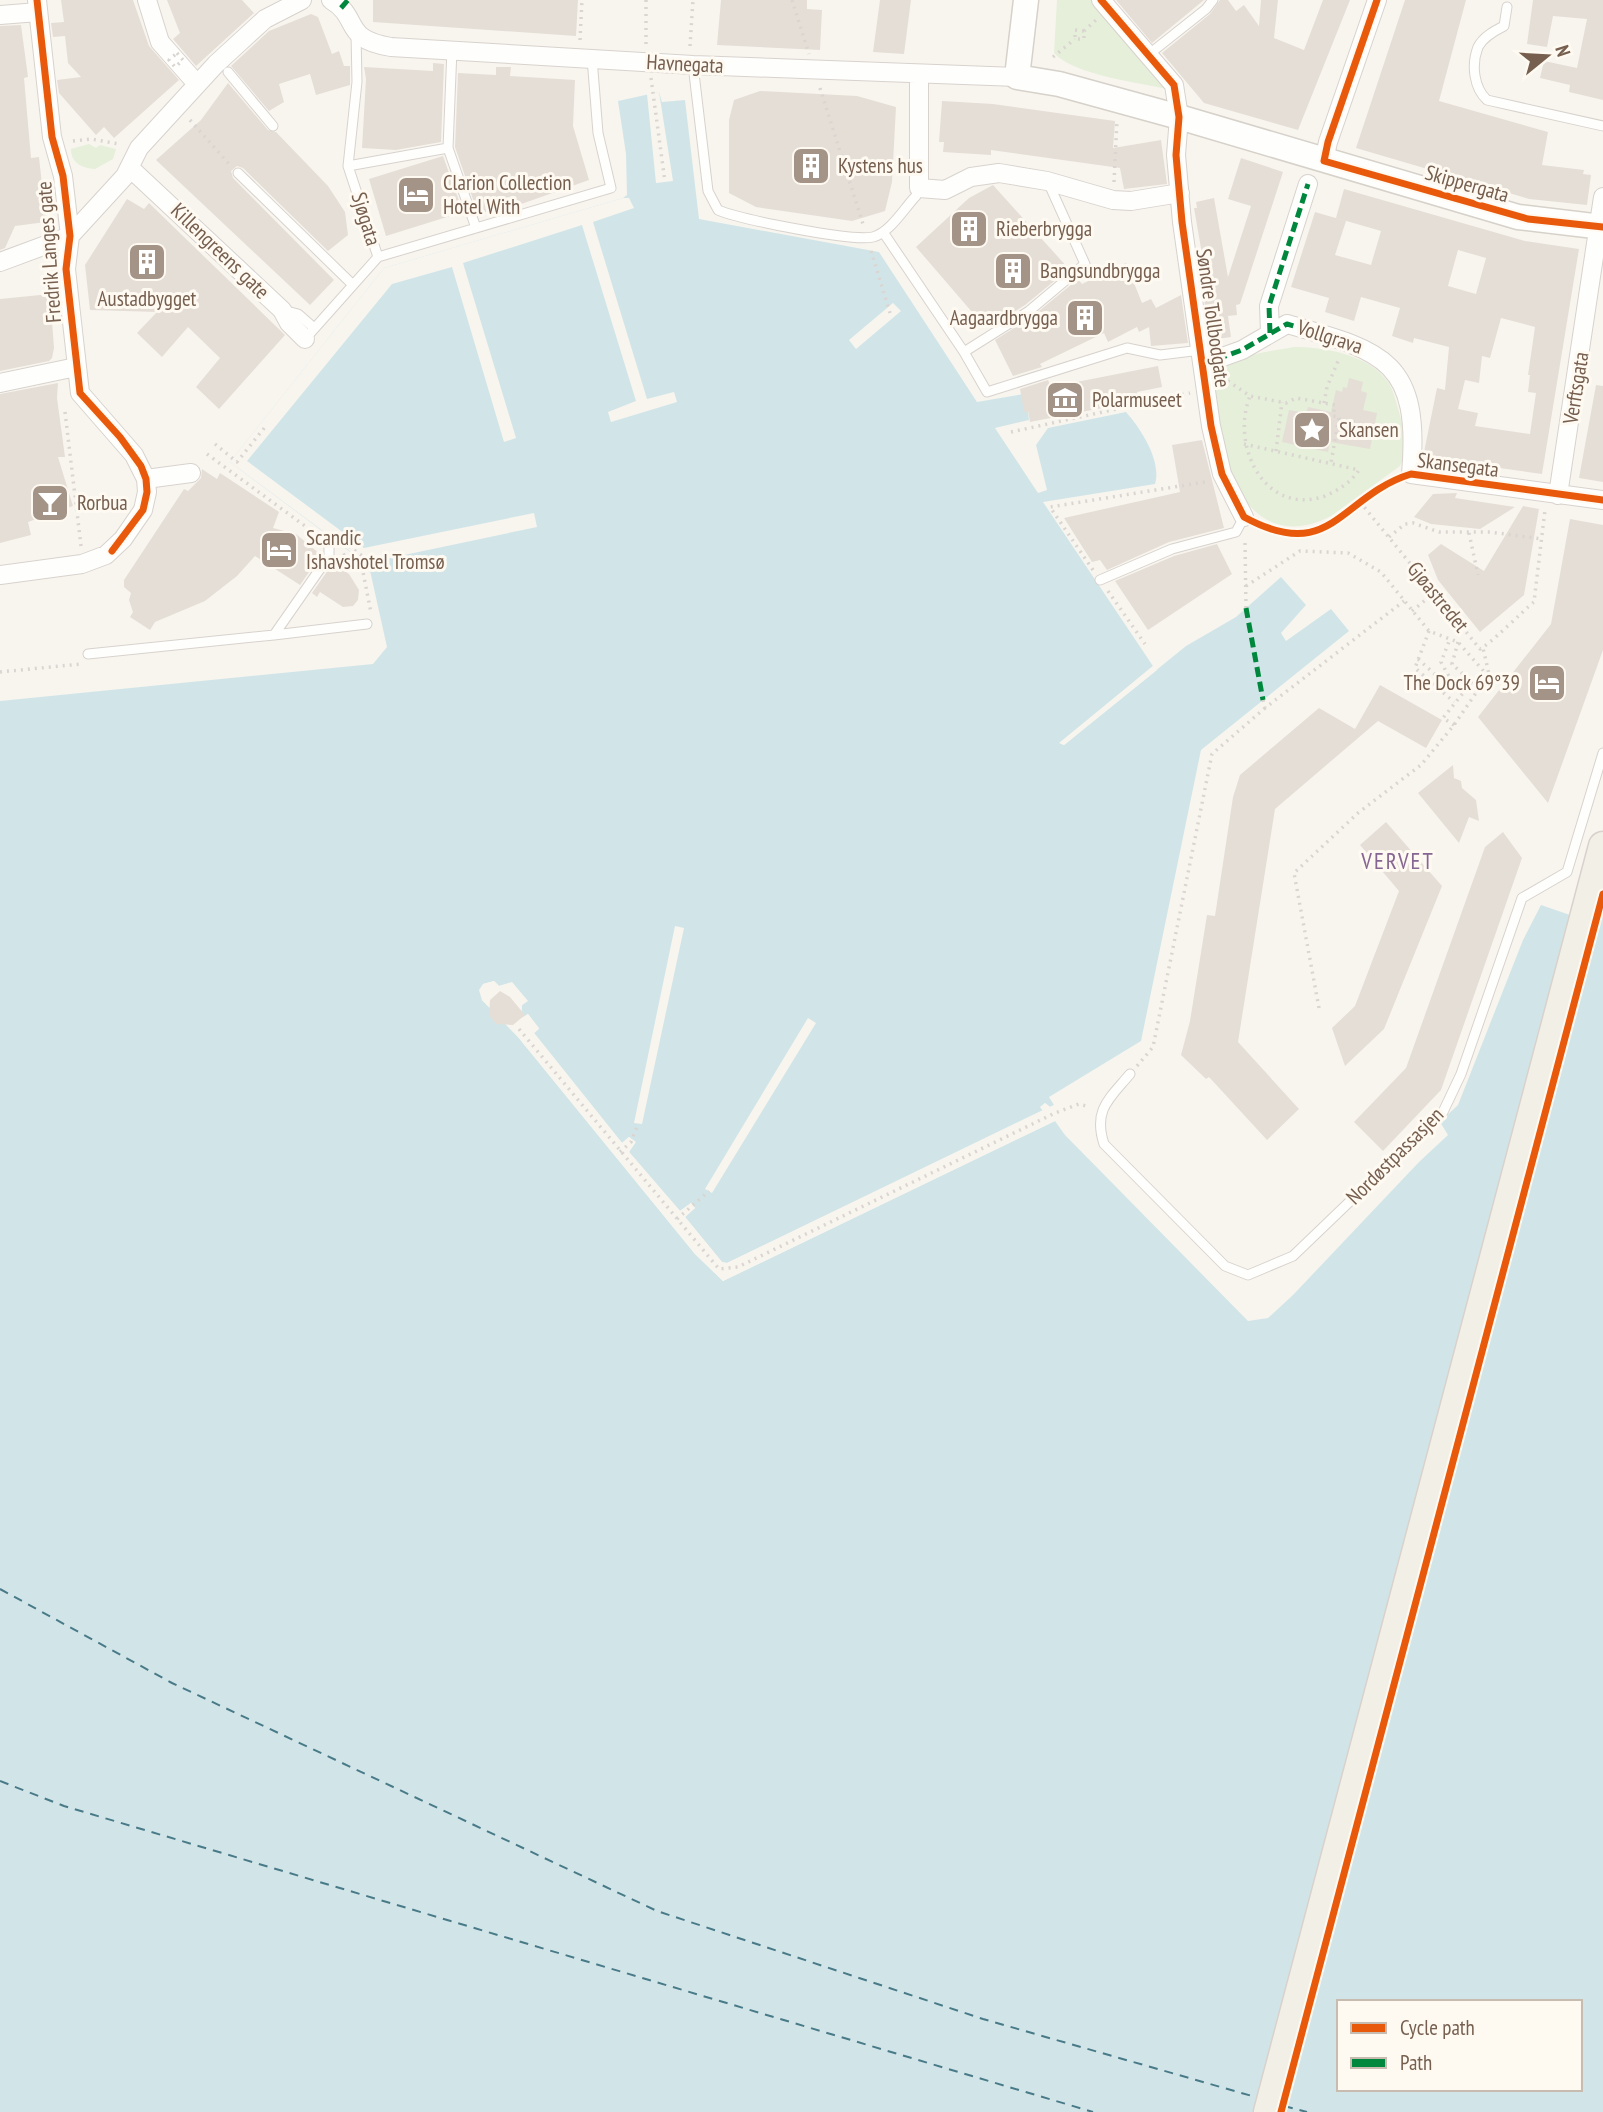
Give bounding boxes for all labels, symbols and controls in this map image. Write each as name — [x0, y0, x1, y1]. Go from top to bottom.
north arrow — [1512, 21, 1582, 91]
text: N — [1550, 42, 1576, 59]
street label: Havnegata — [646, 48, 724, 79]
building icon: Kystens hus — [790, 145, 832, 187]
place label: Kystens hus — [838, 152, 923, 179]
street label: Skippergata — [1422, 159, 1512, 208]
place label: Clarion Collection Hotel With — [443, 169, 571, 220]
hotel icon: Clarion Collection Hotel With — [395, 174, 437, 216]
street label: Fredrik Langes gate — [30, 180, 67, 324]
street label: Sjøgata — [346, 189, 387, 249]
street label: Killengreens gate — [165, 197, 275, 305]
building icon: Rieberbrygga — [948, 208, 990, 250]
place label: Rieberbrygga — [996, 215, 1092, 242]
building icon: Austadbygget — [126, 241, 168, 283]
street label: Søndre Tollbodgate — [1190, 247, 1237, 389]
building icon: Bangsundbrygga — [992, 250, 1034, 292]
place label: Bangsundbrygga — [1040, 257, 1160, 284]
place label: Austadbygget — [98, 285, 197, 312]
building icon: Aagaardbrygga — [1064, 297, 1106, 339]
place label: Aagaardbrygga — [950, 304, 1058, 331]
street label: Vollgrava — [1293, 313, 1366, 360]
street label: Verftsgata — [1556, 350, 1595, 427]
museum icon: Polarmuseet — [1044, 379, 1086, 421]
place label: Polarmuseet — [1092, 386, 1182, 413]
place icon: Skansen — [1291, 409, 1333, 451]
place label: Skansen — [1339, 416, 1399, 443]
street label: Skansegata — [1416, 446, 1500, 483]
bar icon: Rorbua — [29, 482, 71, 524]
place label: Rorbua — [77, 489, 128, 516]
place label: Scandic Ishavshotel Tromsø — [306, 524, 445, 575]
hotel icon: Scandic Ishavshotel Tromsø — [258, 529, 300, 571]
street label: Gjøastredet — [1402, 556, 1475, 638]
hotel icon: The Dock 69°39 — [1526, 662, 1568, 704]
place label: The Dock 69°39 — [1404, 669, 1520, 696]
district label: VERVET — [1360, 846, 1435, 875]
street label: Nordøstpassasjen — [1340, 1101, 1449, 1210]
legend — [1337, 2000, 1582, 2091]
text: Cycle path — [1400, 2014, 1475, 2041]
text: Path — [1400, 2049, 1432, 2076]

